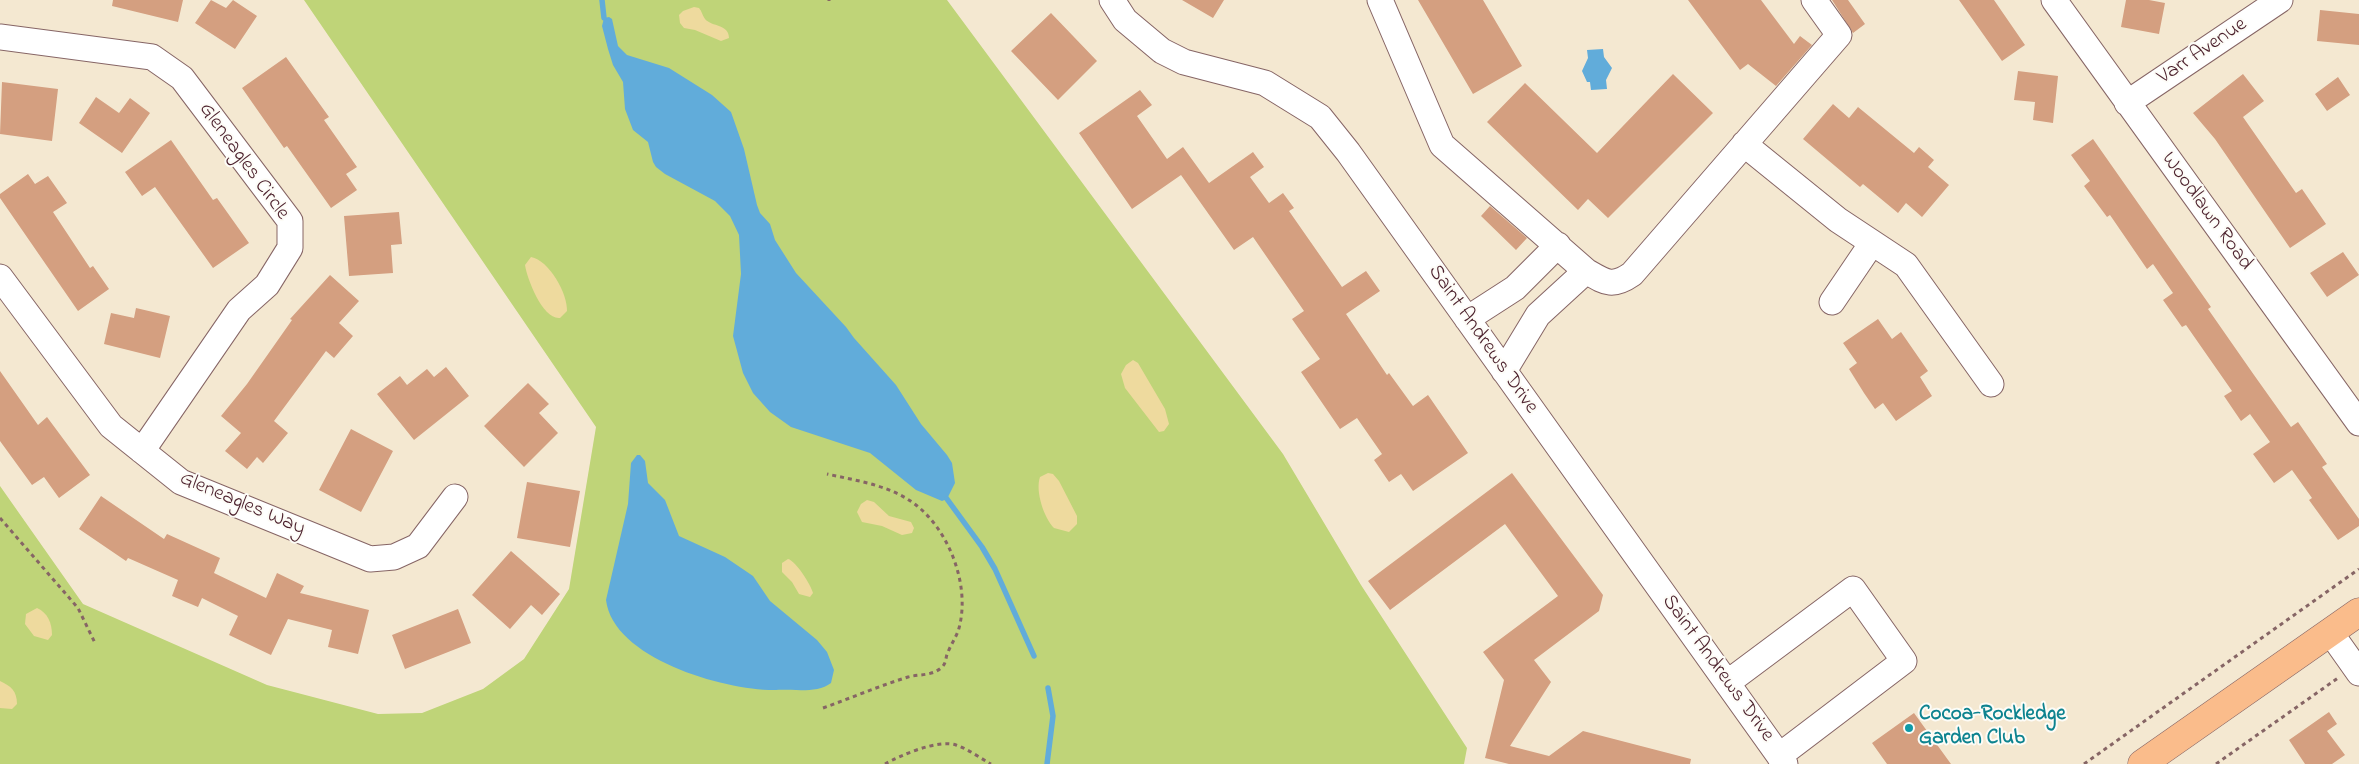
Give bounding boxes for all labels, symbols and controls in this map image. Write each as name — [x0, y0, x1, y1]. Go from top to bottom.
street label: Varr Avenue — [2154, 13, 2252, 91]
street label: Gleneagles Circle — [192, 98, 294, 226]
street label: Woodlawn Road — [2155, 148, 2257, 276]
street label: Saint Andrews Drive — [1421, 261, 1543, 419]
street label: Gleneagles Way — [175, 467, 309, 543]
street label: Saint Andrews Drive — [1655, 590, 1779, 748]
place label: Cocoa-Rockledge Garden Club — [1919, 703, 2066, 753]
marker: Cocoa-Rockledge Garden Club — [1903, 722, 1915, 734]

